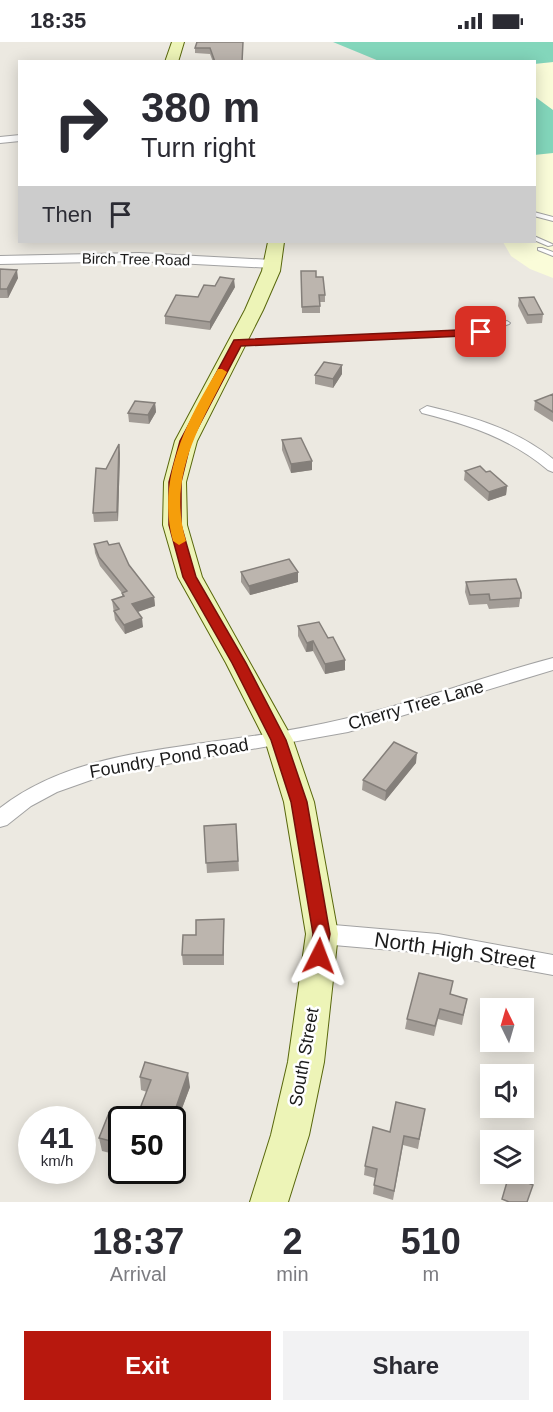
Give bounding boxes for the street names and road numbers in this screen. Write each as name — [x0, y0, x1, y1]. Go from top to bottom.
street label: Birch Tree Road — [82, 250, 190, 268]
street label: Cherry Tree Lane — [346, 676, 486, 734]
street label: Foundry Pond Road — [88, 734, 250, 782]
street label: North High Street — [373, 927, 537, 973]
street label: South Street — [285, 1006, 323, 1108]

